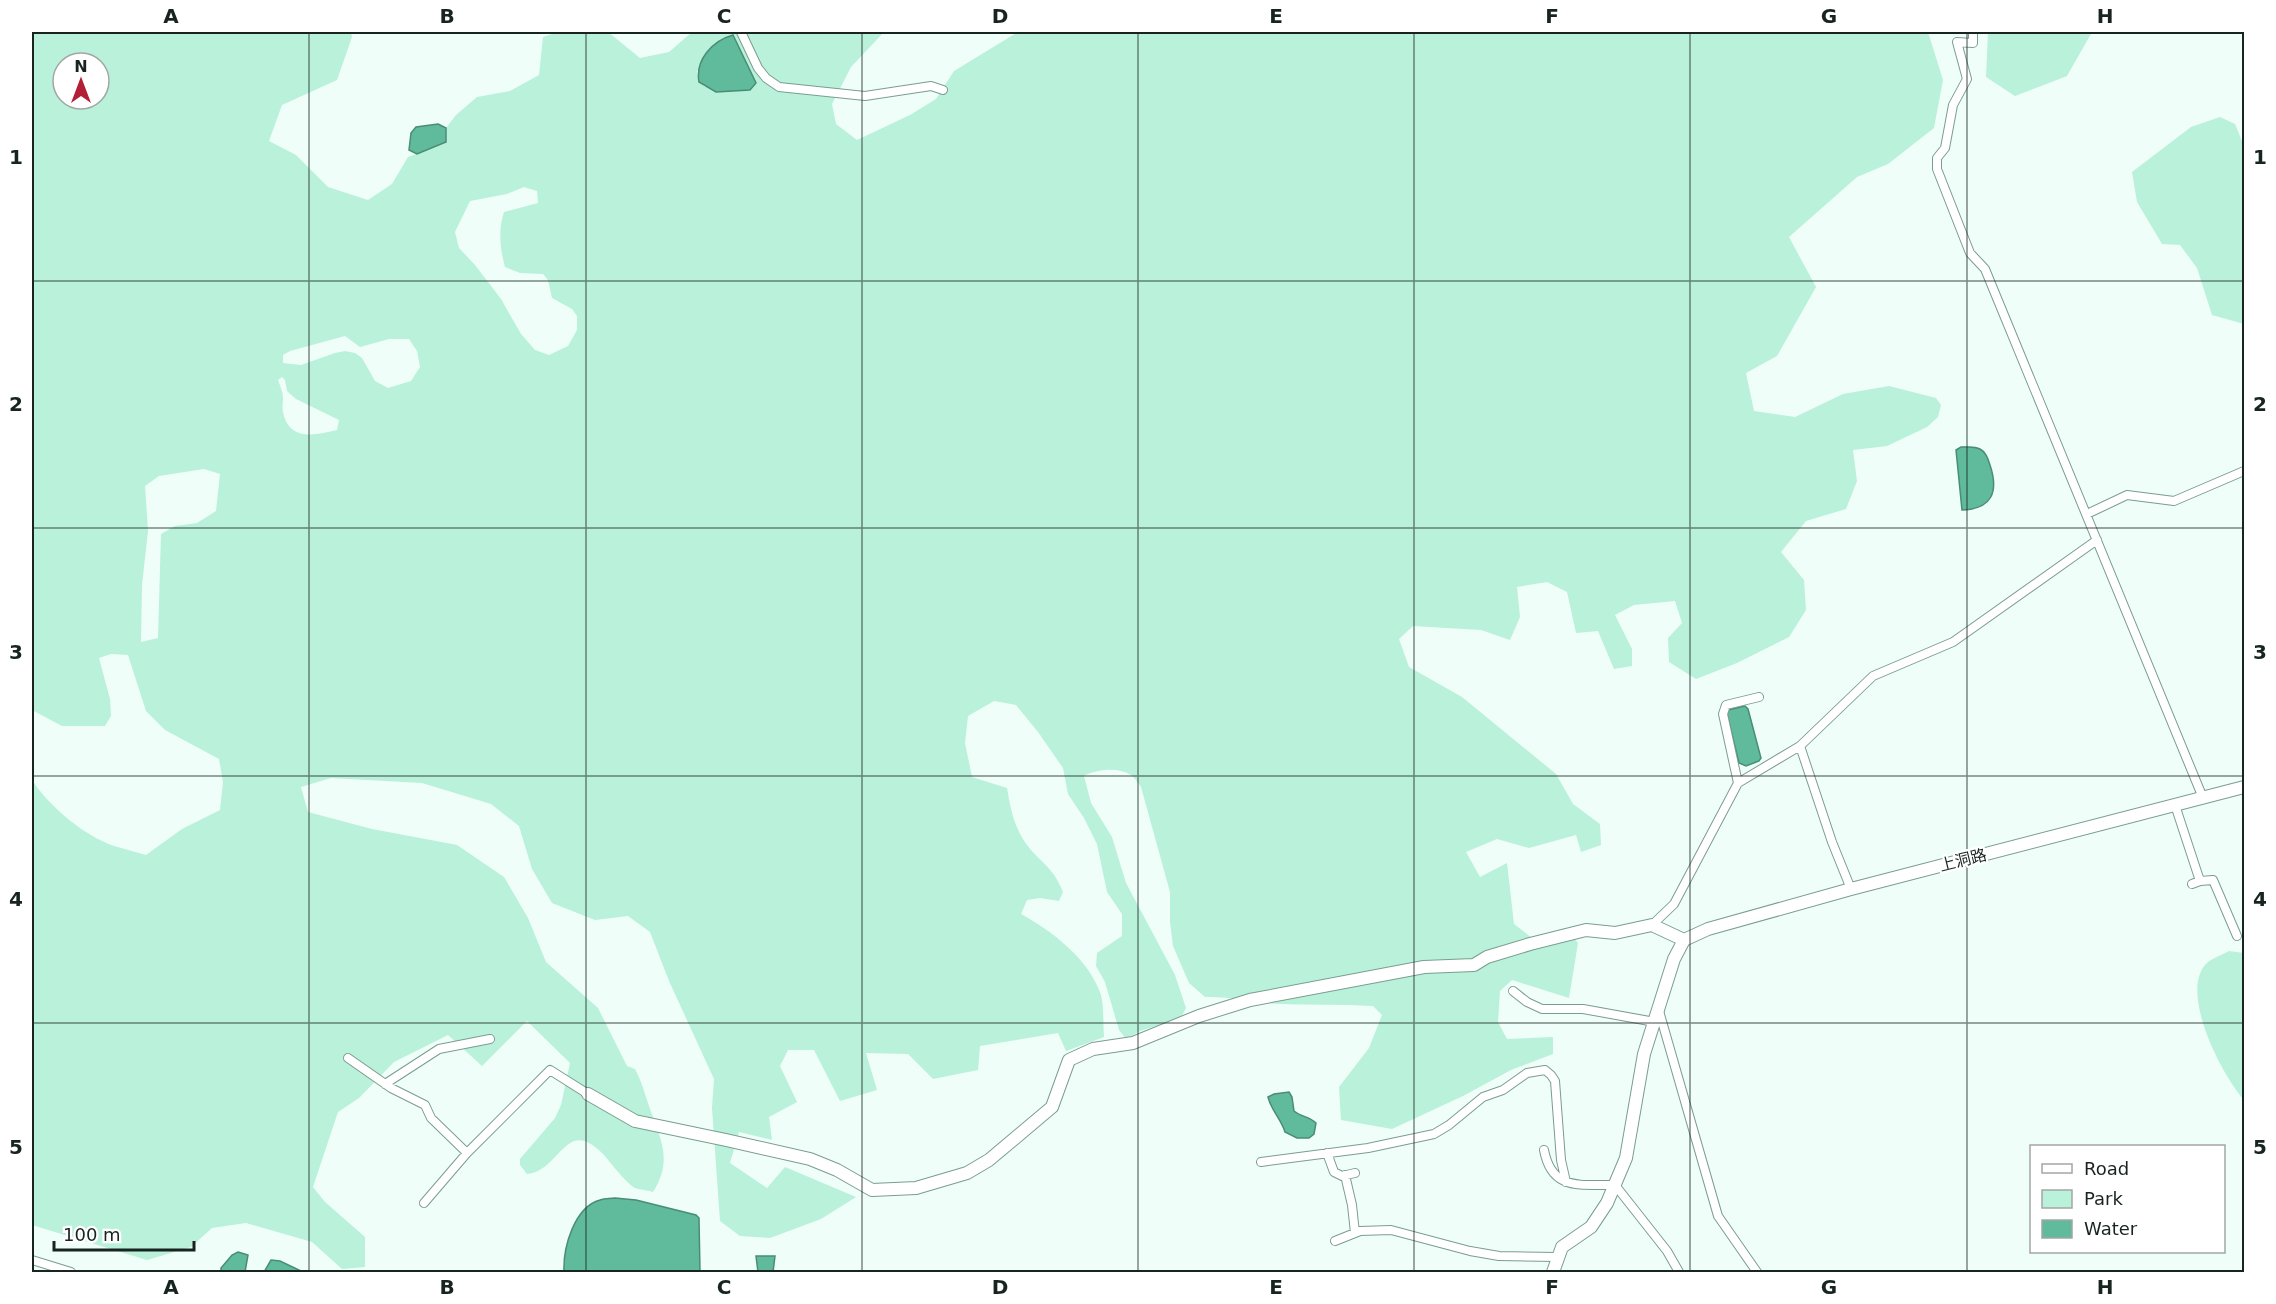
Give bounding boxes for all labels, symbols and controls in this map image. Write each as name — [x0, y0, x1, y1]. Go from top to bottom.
text: A — [163, 4, 179, 28]
text: B — [439, 4, 455, 28]
text: C — [717, 4, 731, 28]
text: D — [992, 4, 1008, 28]
text: E — [1269, 4, 1283, 28]
text: F — [1545, 4, 1559, 28]
text: G — [1821, 4, 1837, 28]
text: H — [2097, 4, 2113, 28]
north arrow — [51, 51, 111, 111]
text: N — [74, 57, 88, 76]
text: 1 — [9, 145, 23, 169]
text: 1 — [2253, 145, 2267, 169]
text: 2 — [9, 392, 23, 416]
text: 2 — [2253, 392, 2267, 416]
text: 3 — [9, 640, 23, 664]
text: 3 — [2253, 640, 2267, 664]
street label: 上洞路 — [1937, 845, 1989, 875]
text: 4 — [9, 887, 23, 911]
text: 4 — [2253, 887, 2267, 911]
text: 5 — [9, 1135, 23, 1159]
text: 5 — [2253, 1135, 2267, 1159]
legend — [2030, 1145, 2225, 1253]
text: Road — [2084, 1158, 2129, 1179]
text: Park — [2084, 1188, 2123, 1209]
scale bar — [54, 1214, 194, 1252]
text: Water — [2084, 1218, 2138, 1239]
text: 100 m — [63, 1224, 121, 1245]
text: A — [163, 1275, 179, 1299]
text: B — [439, 1275, 455, 1299]
text: C — [717, 1275, 731, 1299]
text: D — [992, 1275, 1008, 1299]
text: E — [1269, 1275, 1283, 1299]
text: F — [1545, 1275, 1559, 1299]
text: G — [1821, 1275, 1837, 1299]
text: H — [2097, 1275, 2113, 1299]

